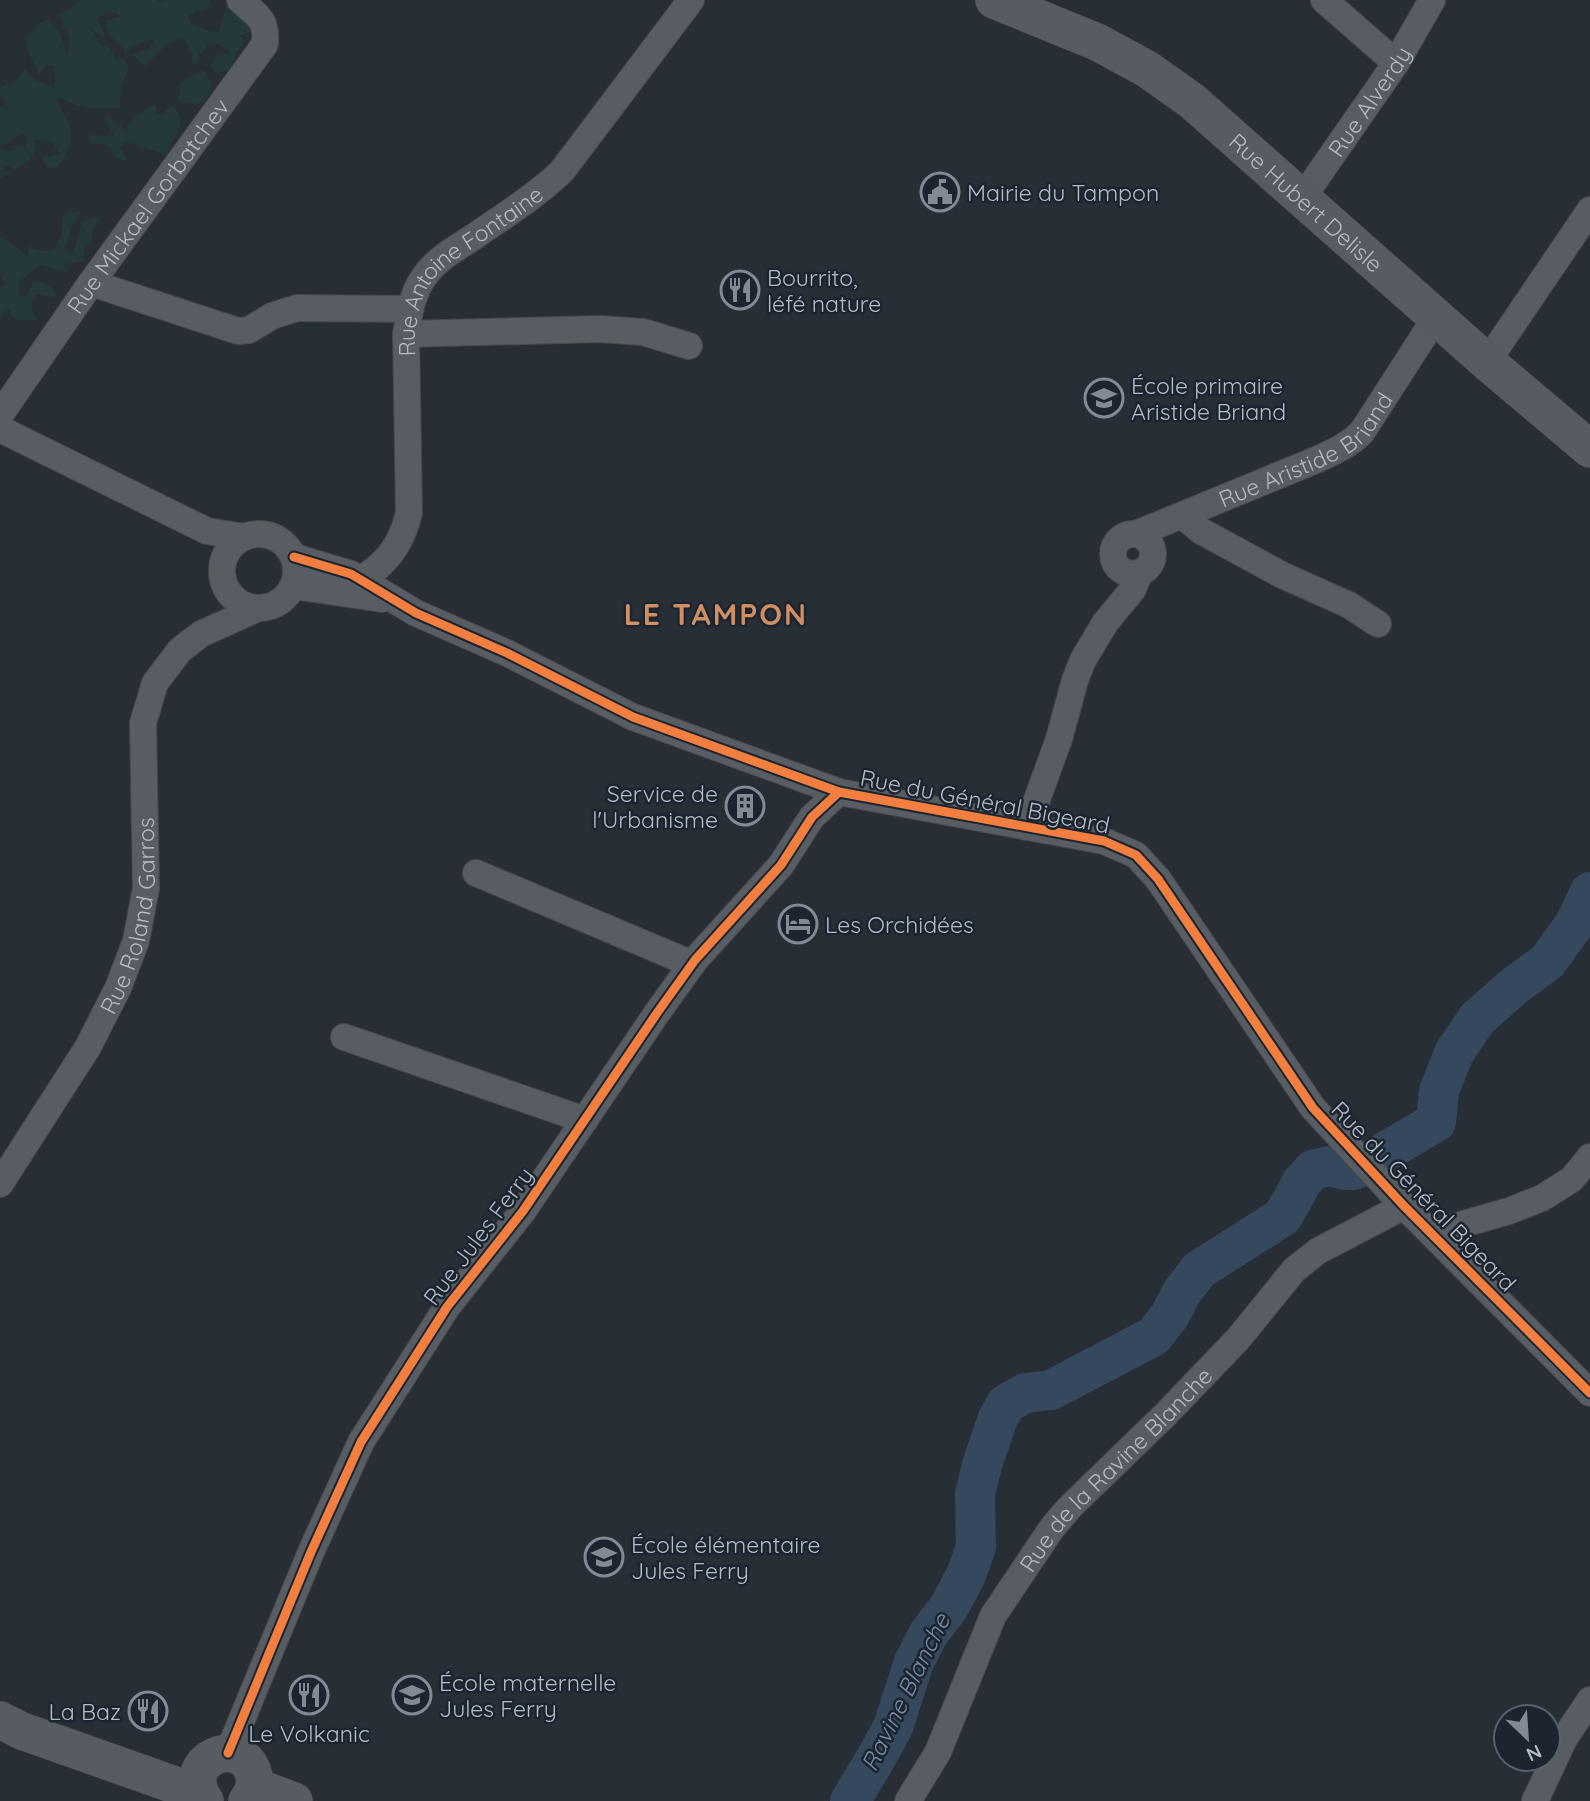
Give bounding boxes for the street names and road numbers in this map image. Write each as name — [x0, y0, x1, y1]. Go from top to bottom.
street label: Rue Alverdy — [1321, 41, 1417, 162]
street label: Rue Mickael Gorbatchev — [60, 93, 235, 319]
street label: Rue Hubert Delisle — [1223, 126, 1389, 278]
street label: Rue Antoine Fontaine — [391, 179, 549, 357]
street label: Rue Aristide Briand — [1214, 387, 1398, 513]
street label: Rue du Général Bigeard — [858, 763, 1112, 839]
street label: Rue Roland Garros — [93, 817, 161, 1019]
street label: Rue du Général Bigeard — [1325, 1095, 1523, 1297]
street label: Rue Jules Ferry — [417, 1161, 539, 1311]
street label: Rue de la Ravine Blanche — [1012, 1361, 1218, 1577]

